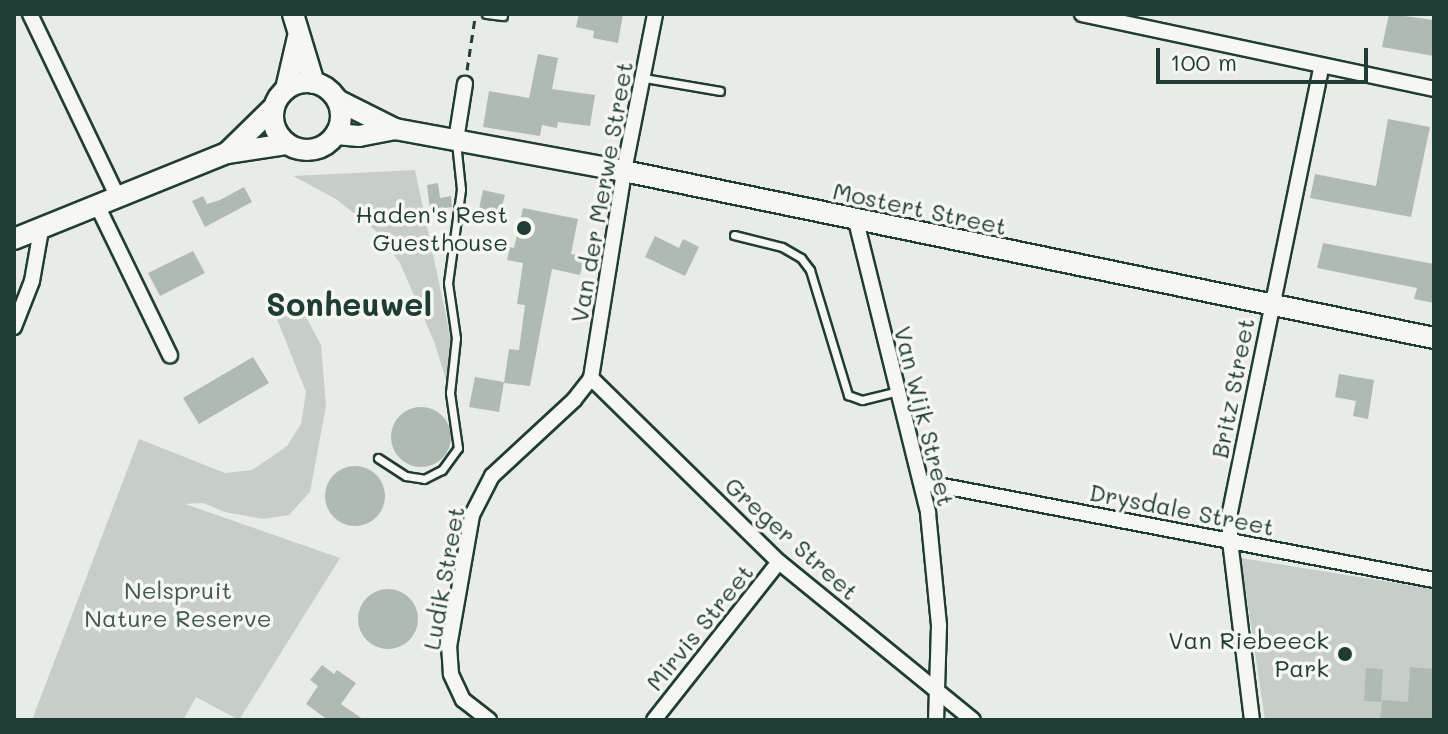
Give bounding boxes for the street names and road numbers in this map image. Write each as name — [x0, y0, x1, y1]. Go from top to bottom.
street label: Van der Merwe Street — [564, 59, 638, 325]
street label: Mostert Street — [830, 176, 1010, 240]
street label: Britz Street — [1204, 315, 1260, 461]
street label: Van Wijk Street — [889, 323, 961, 509]
street label: Greger Street — [719, 471, 865, 605]
street label: Drysdale Street — [1087, 477, 1277, 541]
street label: Ludik Street — [416, 504, 470, 652]
street label: Mirvis Street — [639, 558, 759, 696]

